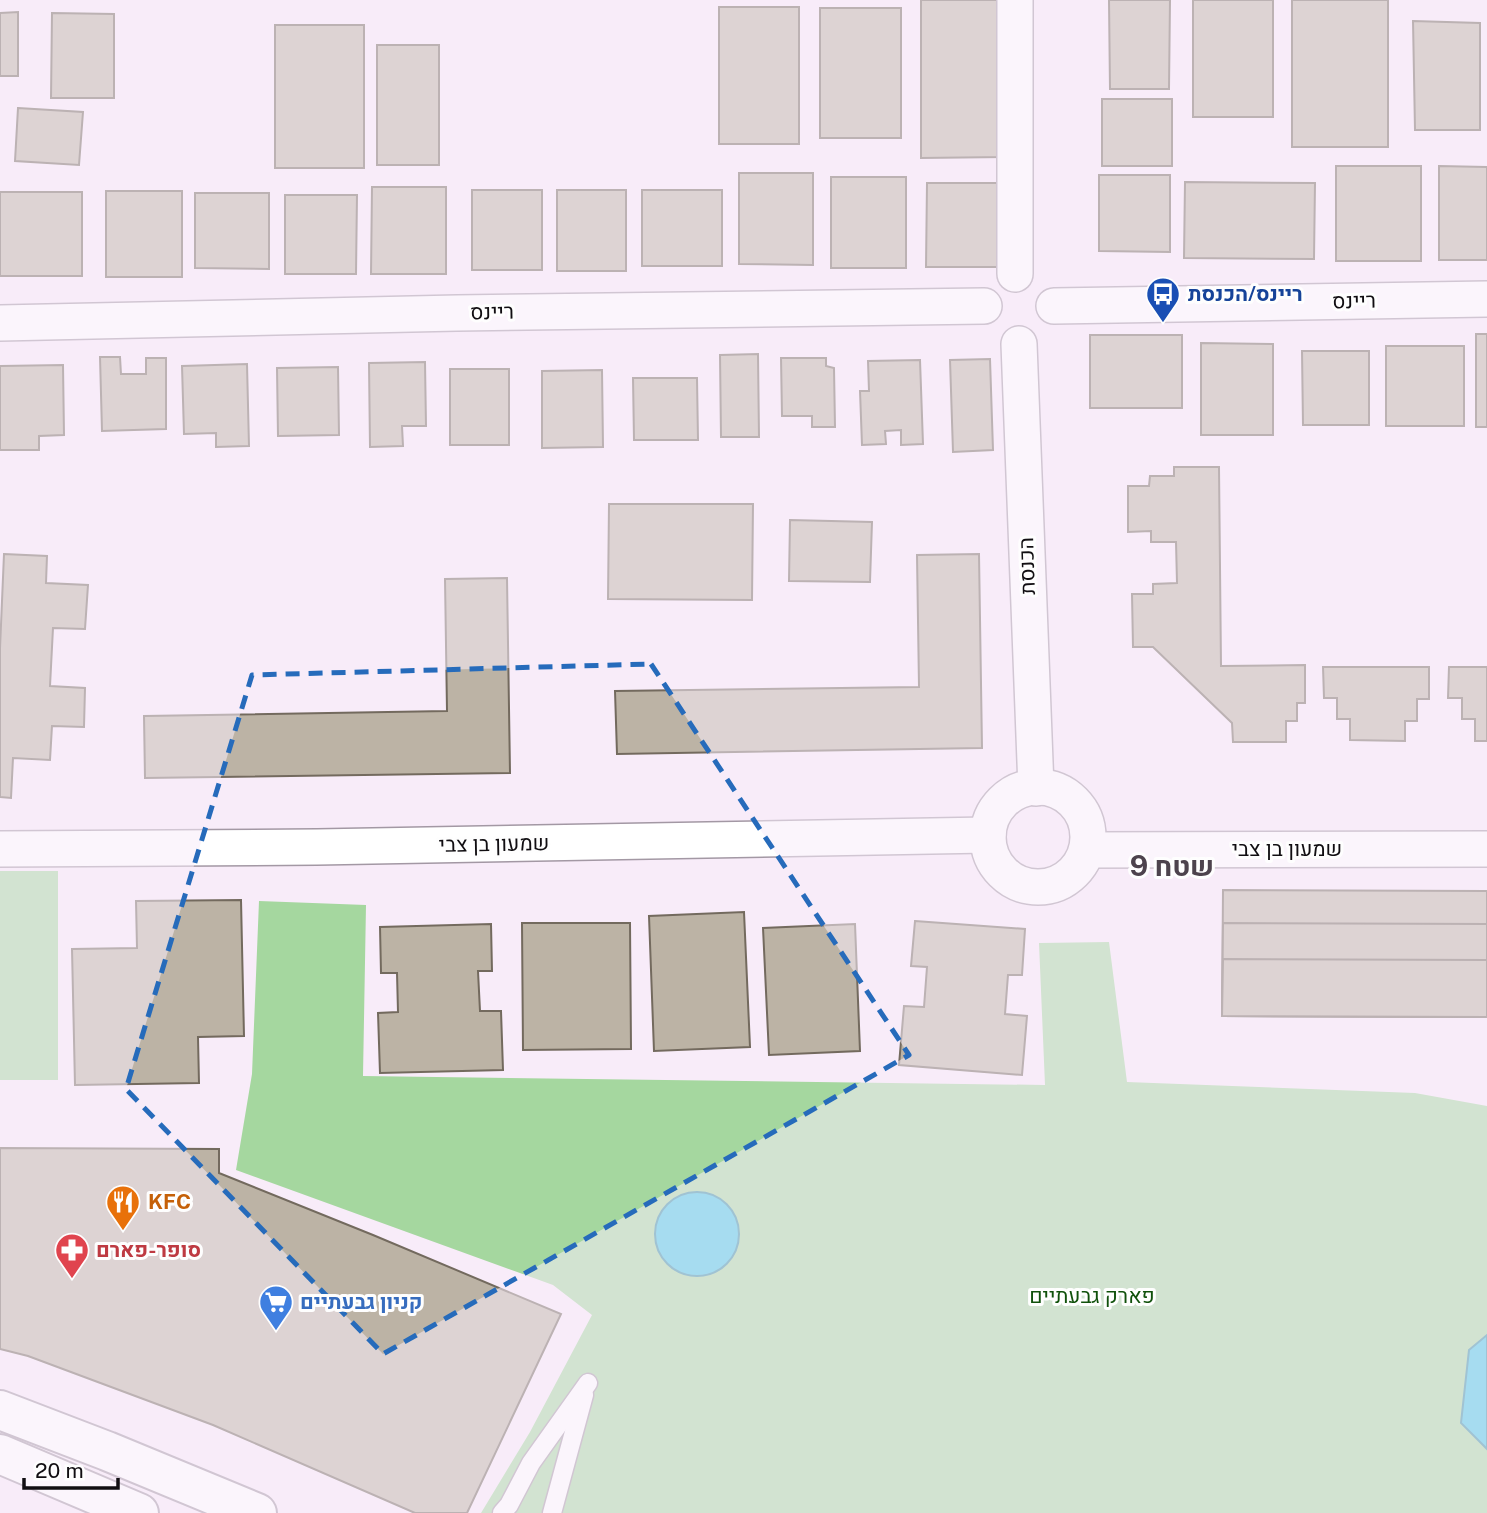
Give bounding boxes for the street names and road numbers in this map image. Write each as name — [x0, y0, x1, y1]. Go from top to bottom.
street label: ריינס — [1332, 288, 1376, 313]
street label: ריינס — [470, 299, 514, 324]
street label: הכנסת — [1013, 537, 1040, 595]
street label: שמעון בן צבי — [439, 830, 549, 857]
street label: שמעון בן צבי — [1232, 836, 1342, 861]

